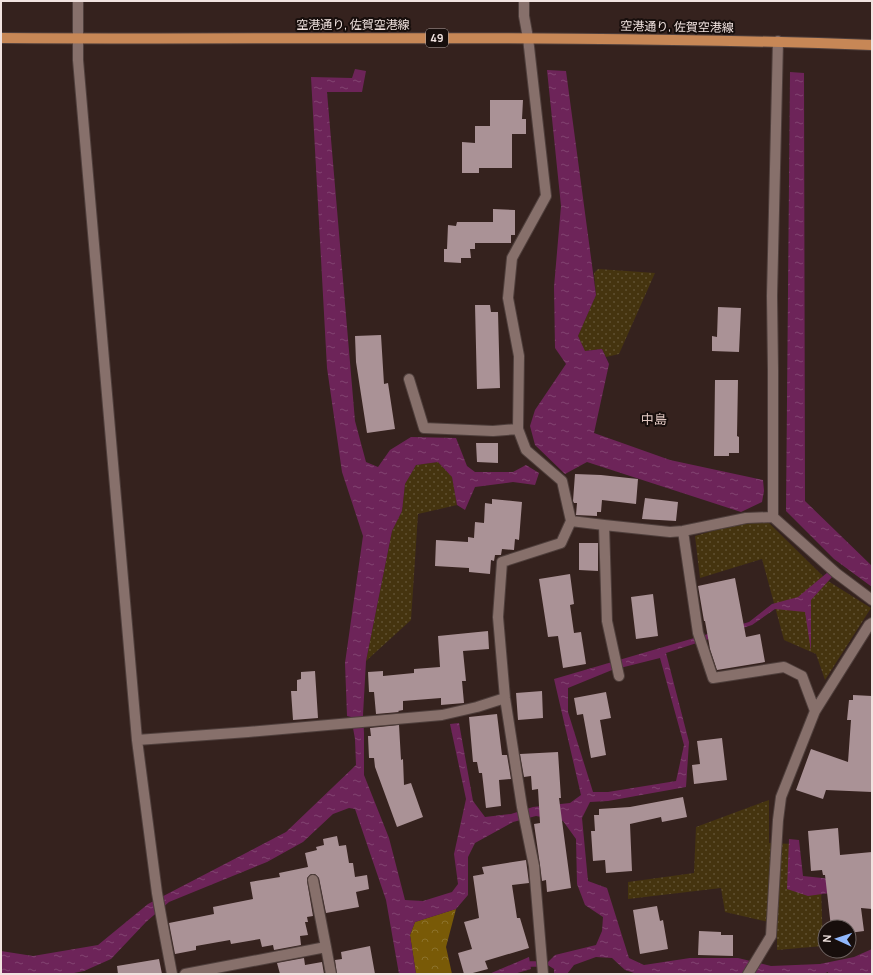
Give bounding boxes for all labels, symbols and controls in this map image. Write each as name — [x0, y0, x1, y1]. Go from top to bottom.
street label: 空港通り, 佐賀空港線 — [296, 16, 410, 33]
street label: 空港通り, 佐賀空港線 — [620, 17, 734, 36]
road number: 49 — [426, 29, 448, 47]
district label: 中島 — [641, 410, 667, 428]
north arrow — [817, 919, 857, 959]
text: N — [819, 934, 834, 943]

